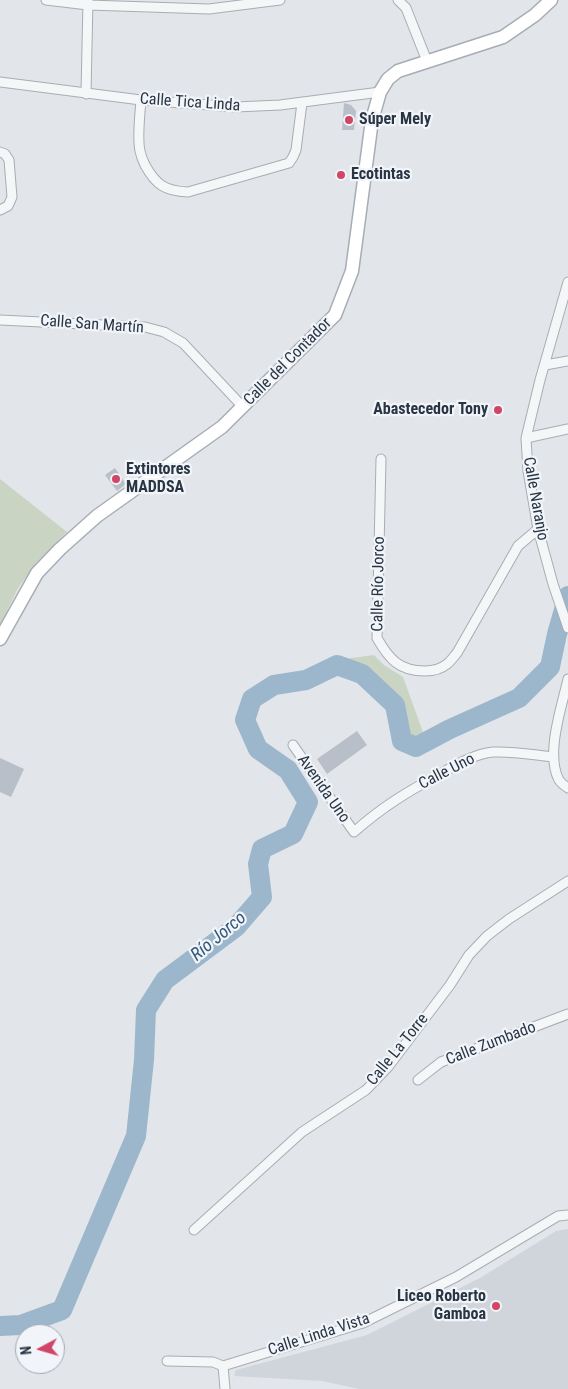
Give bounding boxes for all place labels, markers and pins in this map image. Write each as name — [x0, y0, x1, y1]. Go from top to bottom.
place label: Súper Mely — [359, 110, 431, 130]
marker: Súper Mely — [343, 114, 355, 126]
place label: Ecotintas — [351, 165, 411, 185]
marker: Ecotintas — [335, 169, 347, 181]
place label: Abastecedor Tony — [373, 400, 488, 420]
marker: Abastecedor Tony — [492, 404, 504, 416]
place label: Extintores MADDSA — [126, 460, 191, 498]
marker: Extintores MADDSA — [110, 473, 122, 485]
place label: Liceo Roberto Gamboa — [397, 1287, 486, 1325]
marker: Liceo Roberto Gamboa — [490, 1300, 502, 1312]

